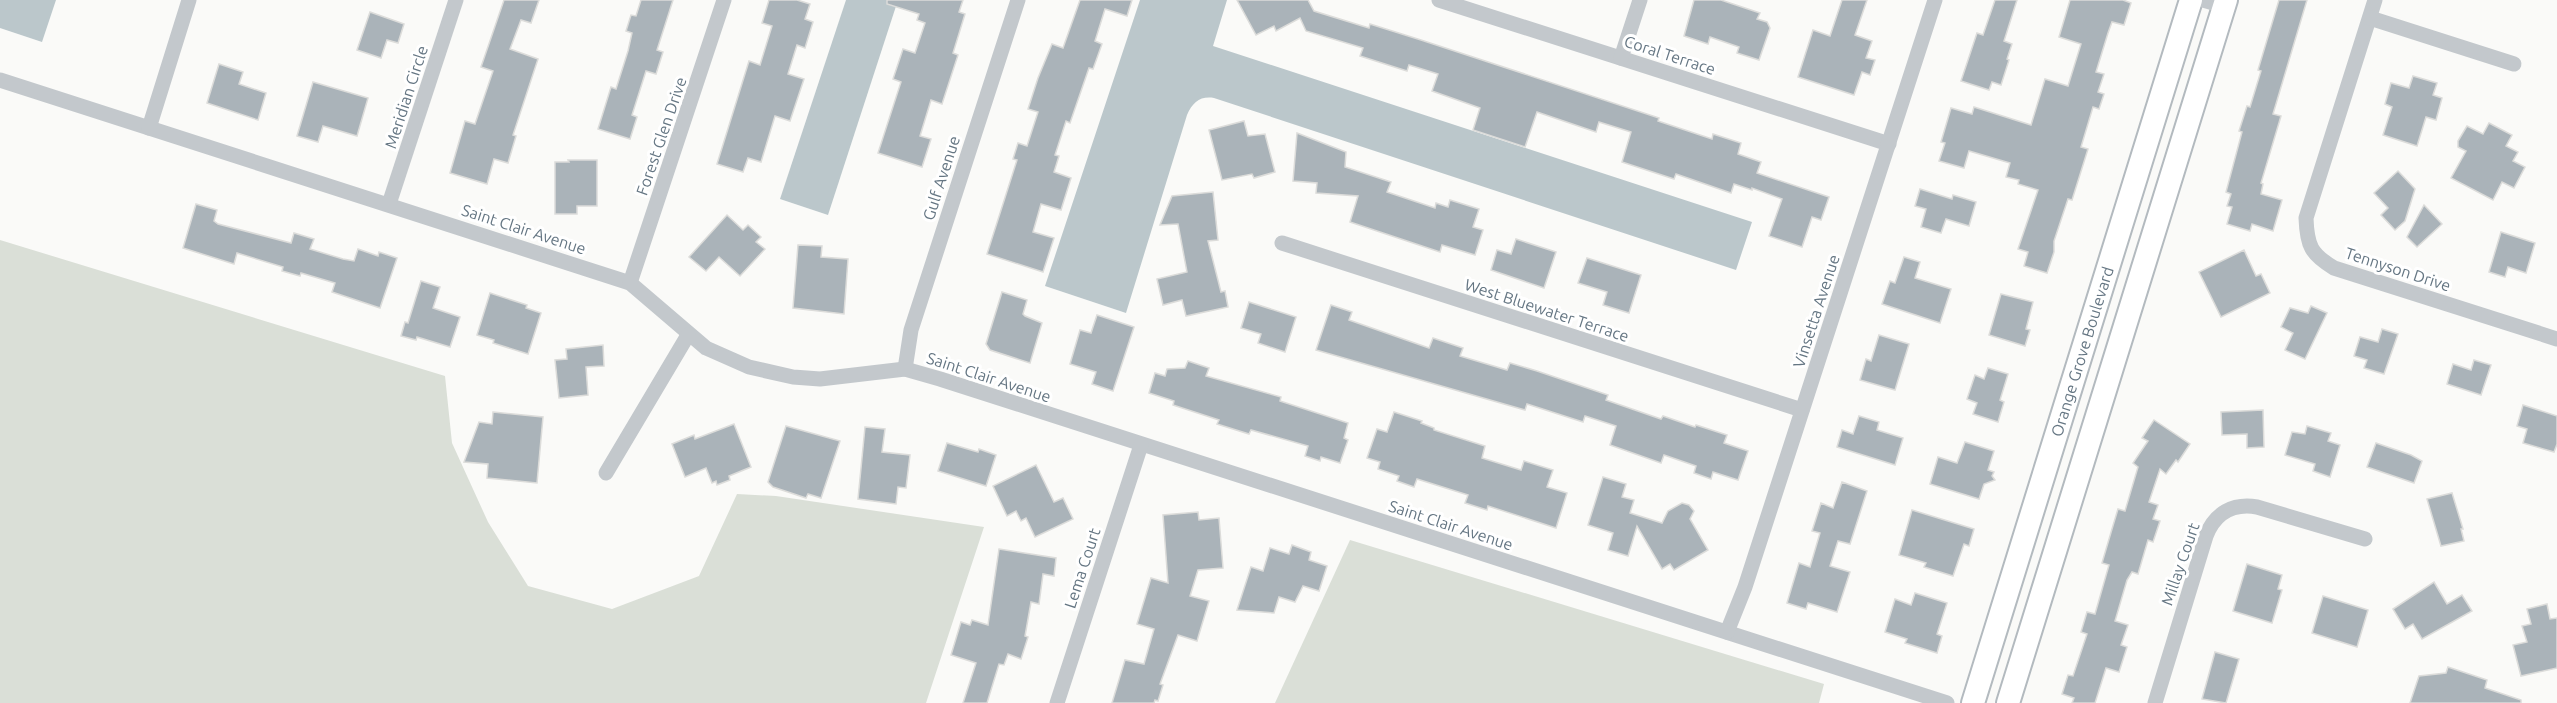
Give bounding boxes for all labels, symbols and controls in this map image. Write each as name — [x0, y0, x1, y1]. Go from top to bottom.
street label: Coral Terrace — [1622, 32, 1718, 78]
street label: Meridian Circle — [381, 43, 431, 151]
street label: Forest Glen Drive — [632, 75, 690, 197]
street label: Gulf Avenue — [919, 134, 963, 222]
street label: Saint Clair Avenue — [460, 200, 588, 258]
street label: Tennyson Drive — [2343, 243, 2453, 295]
street label: Vinsetta Avenue — [1789, 252, 1843, 370]
street label: Orange Grove Boulevard — [2047, 264, 2117, 439]
street label: West Bluewater Terrace — [1463, 275, 1631, 345]
street label: Saint Clair Avenue — [925, 348, 1053, 406]
street label: Saint Clair Avenue — [1387, 496, 1515, 554]
street label: Millay Court — [2157, 520, 2203, 608]
street label: Lema Court — [1061, 525, 1104, 610]

